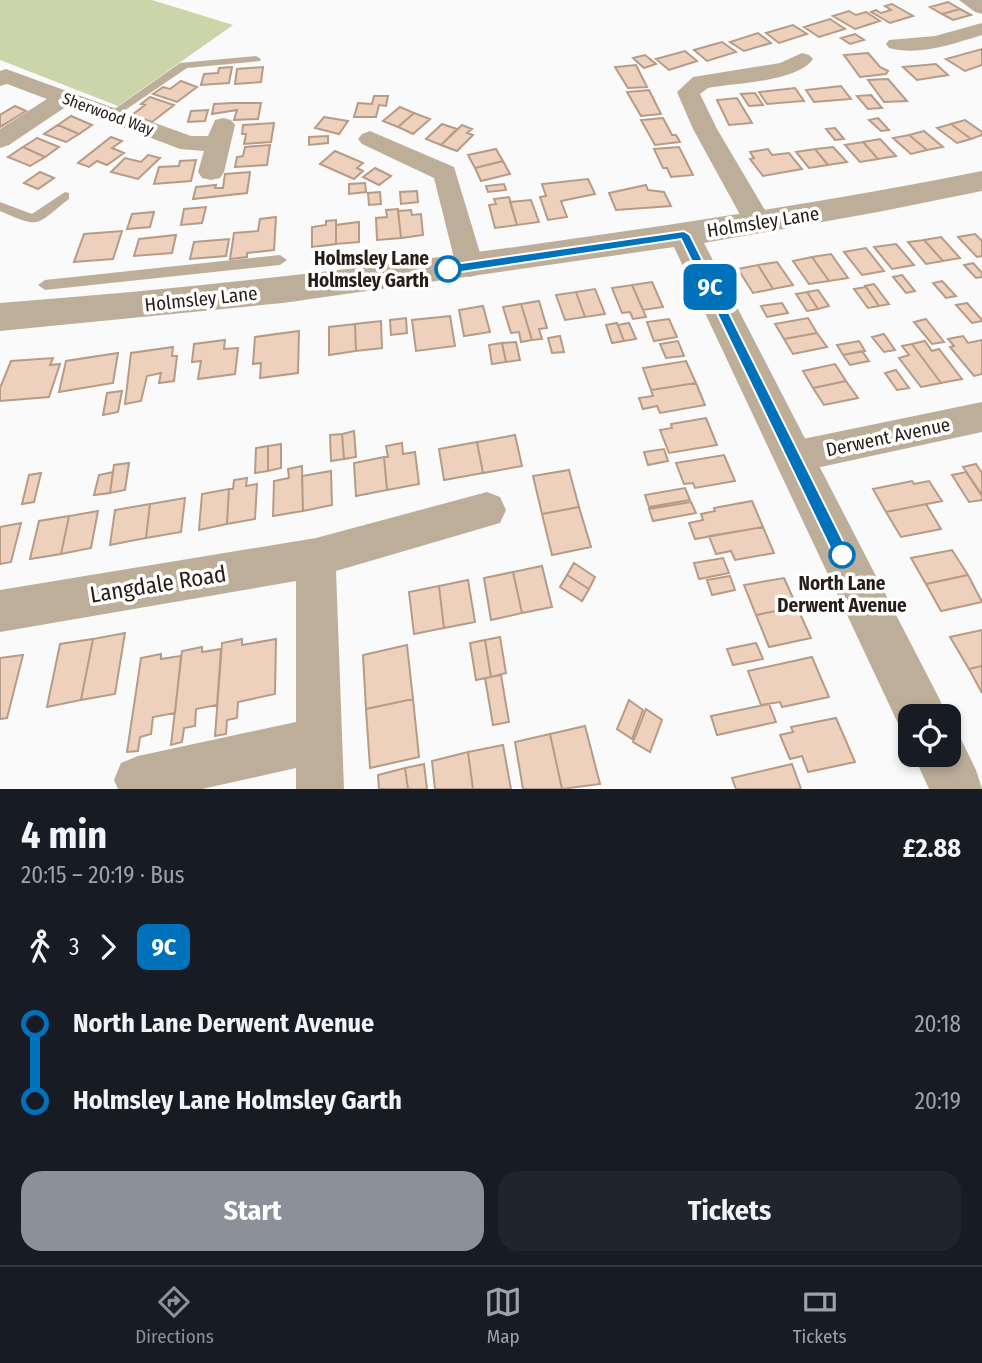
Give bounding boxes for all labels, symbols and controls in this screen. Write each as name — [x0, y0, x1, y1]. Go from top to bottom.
street label: Sherwood Way — [60, 89, 157, 140]
street label: Holmsley Lane — [705, 202, 821, 242]
place label: Holmsley Lane Holmsley Garth — [308, 247, 429, 292]
marker: Holmsley Lane Holmsley Garth — [435, 256, 461, 282]
line badge: 9C — [678, 264, 742, 310]
text: 9C — [698, 273, 722, 301]
street label: Holmsley Lane — [143, 282, 259, 316]
street label: Derwent Avenue — [824, 413, 952, 461]
marker: North Lane Derwent Avenue — [829, 542, 855, 568]
street label: Langdale Road — [88, 559, 228, 609]
place label: North Lane Derwent Avenue — [777, 572, 907, 617]
map controls — [898, 704, 961, 767]
button: locate — [898, 704, 961, 767]
text: 4 min — [21, 812, 107, 858]
text: £2.88 — [903, 833, 961, 864]
text: 20:15 – 20:19 · Bus — [21, 861, 185, 889]
icon: walk — [21, 928, 59, 966]
icon: forward — [89, 928, 127, 966]
text: 3 — [69, 933, 79, 961]
text: 9C — [151, 933, 176, 961]
text: North Lane Derwent Avenue — [73, 1008, 374, 1039]
text: 20:18 — [914, 1010, 961, 1038]
text: Holmsley Lane Holmsley Garth — [73, 1085, 402, 1116]
text: 20:19 — [915, 1087, 961, 1115]
button: Start — [21, 1171, 484, 1251]
button: Tickets — [498, 1171, 961, 1251]
tab: Directions — [135, 1283, 214, 1348]
tab: Map — [484, 1283, 522, 1348]
tab: Tickets — [793, 1283, 847, 1348]

